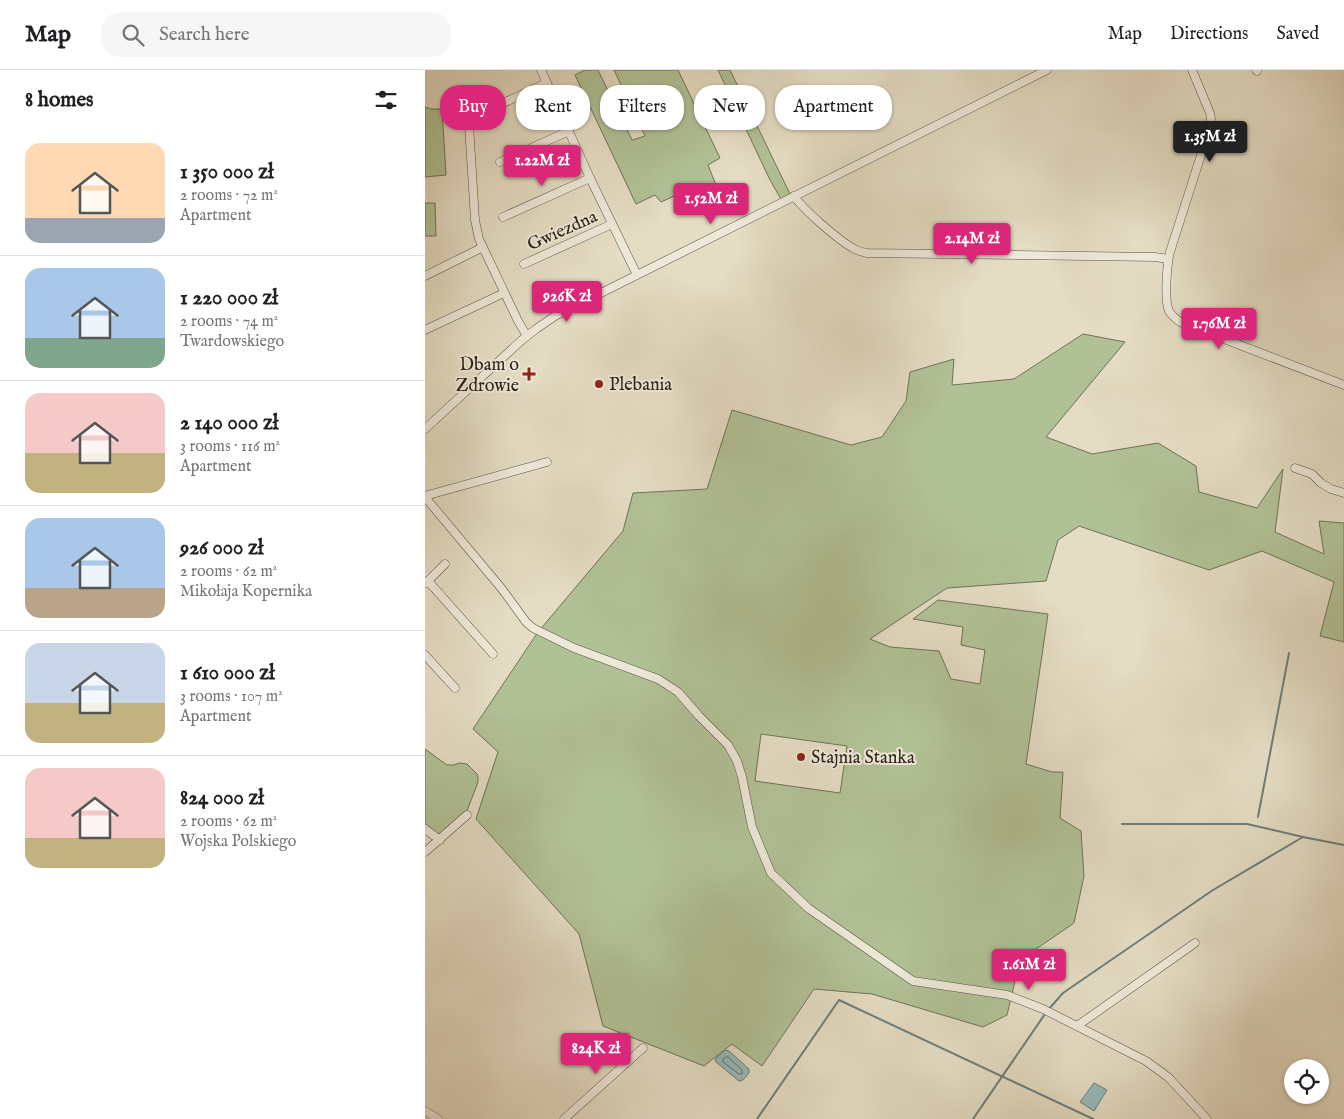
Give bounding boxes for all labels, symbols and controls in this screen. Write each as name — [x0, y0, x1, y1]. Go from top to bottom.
search box — [101, 12, 451, 57]
text: Map — [25, 19, 71, 50]
icon: search — [119, 21, 147, 49]
text: Search here — [159, 23, 250, 47]
text: Map — [1108, 23, 1142, 46]
text: Directions — [1170, 23, 1248, 46]
text: Saved — [1276, 23, 1319, 46]
chip: Buy — [440, 85, 506, 130]
chip: Rent — [516, 85, 590, 130]
chip: Filters — [600, 85, 684, 130]
chip: New — [694, 85, 765, 130]
chip: Apartment — [775, 85, 892, 130]
icon: filters — [372, 86, 400, 114]
text: 8 homes — [25, 87, 93, 114]
pin: 1.35M zł — [1158, 121, 1262, 163]
text: 1.35M zł — [1184, 127, 1236, 147]
pin: 1.22M zł — [490, 144, 594, 187]
text: 1.22M zł — [515, 151, 569, 171]
text: 1 350 000 zł — [180, 159, 274, 186]
icon: home — [65, 163, 125, 223]
pin: 1.52M zł — [659, 182, 763, 225]
text: 2 rooms · 72 m² — [180, 186, 278, 206]
text: 1.52M zł — [685, 189, 737, 209]
text: Apartment — [180, 206, 251, 226]
street label: Gwiezdna — [524, 206, 601, 257]
pin: 2.14M zł — [920, 222, 1024, 265]
text: 2.14M zł — [944, 229, 1000, 249]
pin: 926K zł — [521, 280, 613, 323]
text: 1 220 000 zł — [180, 285, 278, 312]
text: 926K zł — [543, 287, 591, 307]
icon: home — [65, 288, 125, 348]
pin: 1.76M zł — [1167, 308, 1271, 350]
text: 2 rooms · 74 m² — [180, 312, 278, 332]
text: 1.76M zł — [1192, 314, 1246, 334]
text: Twardowskiego — [180, 332, 284, 352]
place label: Dbam o Zdrowie — [456, 354, 519, 398]
marker: Dbam o Zdrowie — [523, 368, 535, 380]
place label: Plebania — [609, 374, 672, 397]
marker: Plebania — [593, 378, 605, 390]
text: 2 140 000 zł — [180, 410, 278, 437]
icon: home — [65, 413, 125, 473]
text: 3 rooms · 116 m² — [180, 437, 280, 457]
text: Apartment — [180, 457, 251, 477]
text: 926 000 zł — [180, 535, 263, 562]
icon: home — [65, 538, 125, 598]
text: 2 rooms · 62 m² — [180, 562, 277, 582]
text: Mikołaja Kopernika — [180, 582, 312, 602]
text: 1 610 000 zł — [180, 660, 275, 687]
icon: home — [65, 663, 125, 723]
text: 3 rooms · 107 m² — [180, 687, 283, 707]
text: Apartment — [180, 707, 251, 727]
place label: Stajnia Stanka — [811, 747, 915, 770]
marker: Stajnia Stanka — [795, 751, 807, 763]
text: 824 000 zł — [180, 785, 264, 812]
icon: home — [65, 788, 125, 848]
text: 2 rooms · 62 m² — [180, 812, 277, 832]
text: Wojska Polskiego — [180, 832, 296, 852]
pin: 1.61M zł — [977, 948, 1081, 991]
text: 1.61M zł — [1003, 955, 1055, 975]
pin: 824K zł — [550, 1032, 642, 1075]
text: 824K zł — [572, 1039, 620, 1059]
map controls — [1284, 1059, 1329, 1104]
button: locate — [1284, 1059, 1329, 1104]

